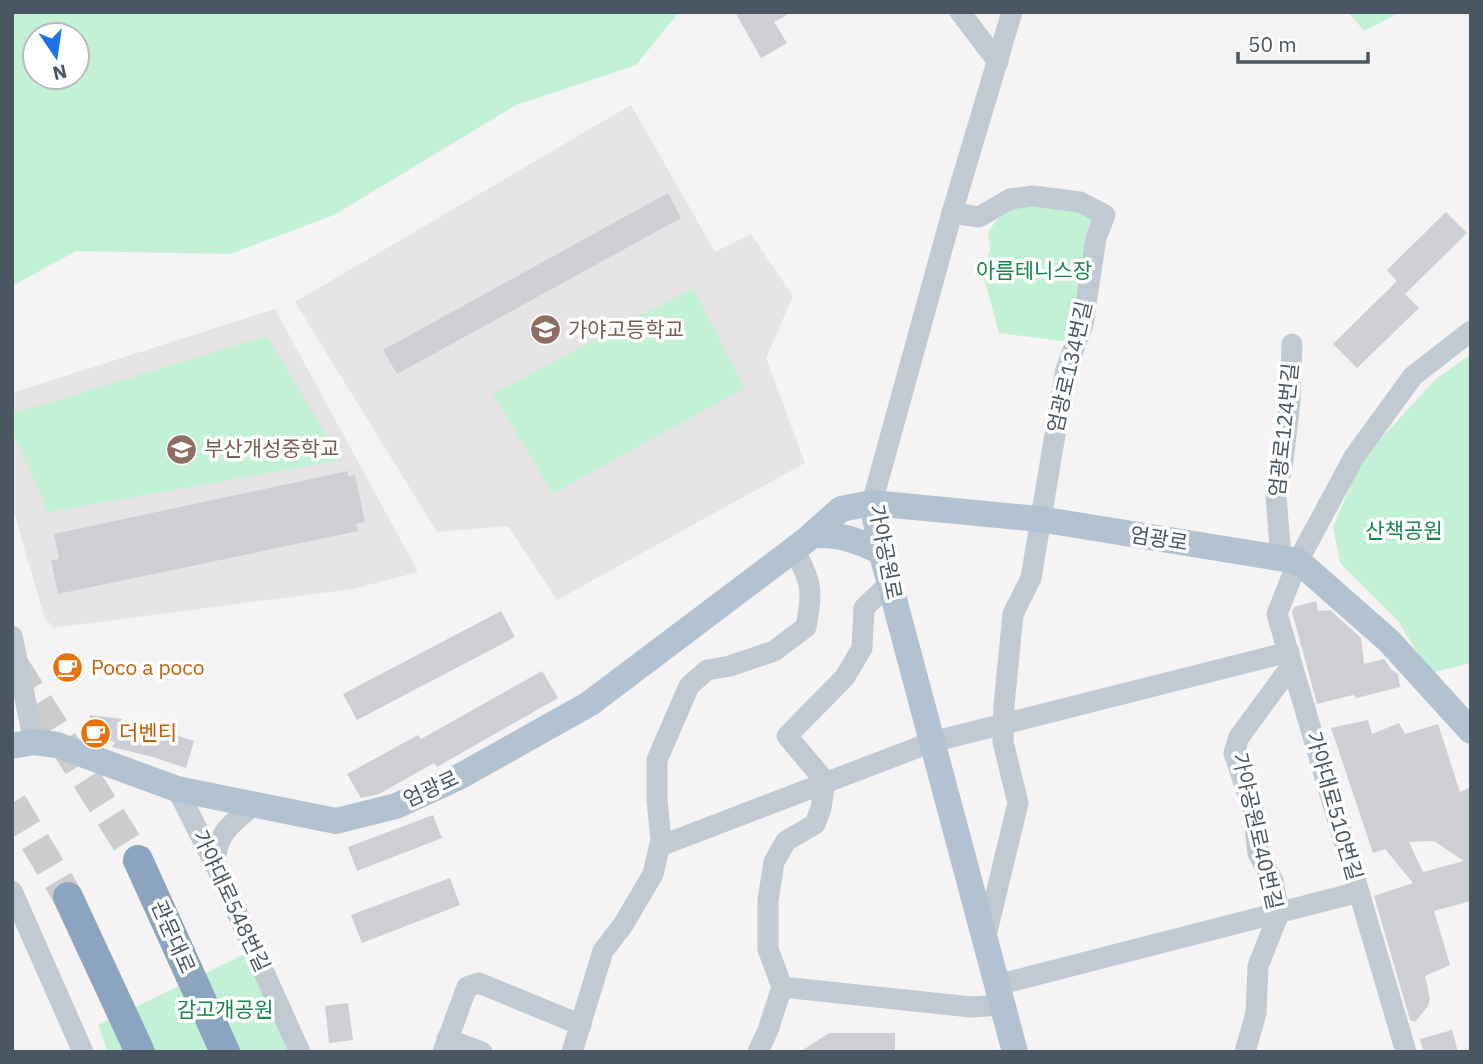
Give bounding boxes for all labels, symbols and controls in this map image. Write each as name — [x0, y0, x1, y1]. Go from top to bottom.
north arrow — [21, 21, 91, 91]
scale bar — [1238, 21, 1368, 65]
text: 50 m — [1248, 30, 1297, 58]
text: N — [50, 59, 69, 86]
park label: 아름테니스장 — [976, 256, 1092, 284]
street label: 엄광로134번길 — [1040, 298, 1098, 435]
school or university icon: 가야고등학교 — [528, 313, 562, 347]
place label: 가야고등학교 — [568, 315, 684, 343]
street label: 엄광로124번길 — [1262, 362, 1304, 498]
school or university icon: 부산개성중학교 — [164, 432, 198, 466]
place label: 부산개성중학교 — [204, 434, 339, 462]
street label: 가야공원로 — [863, 502, 909, 602]
park label: 산책공원 — [1365, 516, 1443, 544]
street label: 엄광로 — [1128, 520, 1190, 556]
cafe icon: Poco a poco — [51, 651, 85, 685]
place label: Poco a poco — [91, 653, 205, 681]
cafe icon: 더벤티 — [79, 716, 113, 750]
place label: 더벤티 — [119, 718, 177, 746]
street label: 가야대로510번길 — [1300, 728, 1370, 883]
street label: 가야공원로40번길 — [1226, 749, 1290, 912]
street label: 엄광로 — [398, 763, 463, 813]
street label: 가야대로548번길 — [187, 825, 277, 976]
street label: 관문대로 — [145, 896, 202, 978]
park label: 감고개공원 — [177, 995, 273, 1023]

